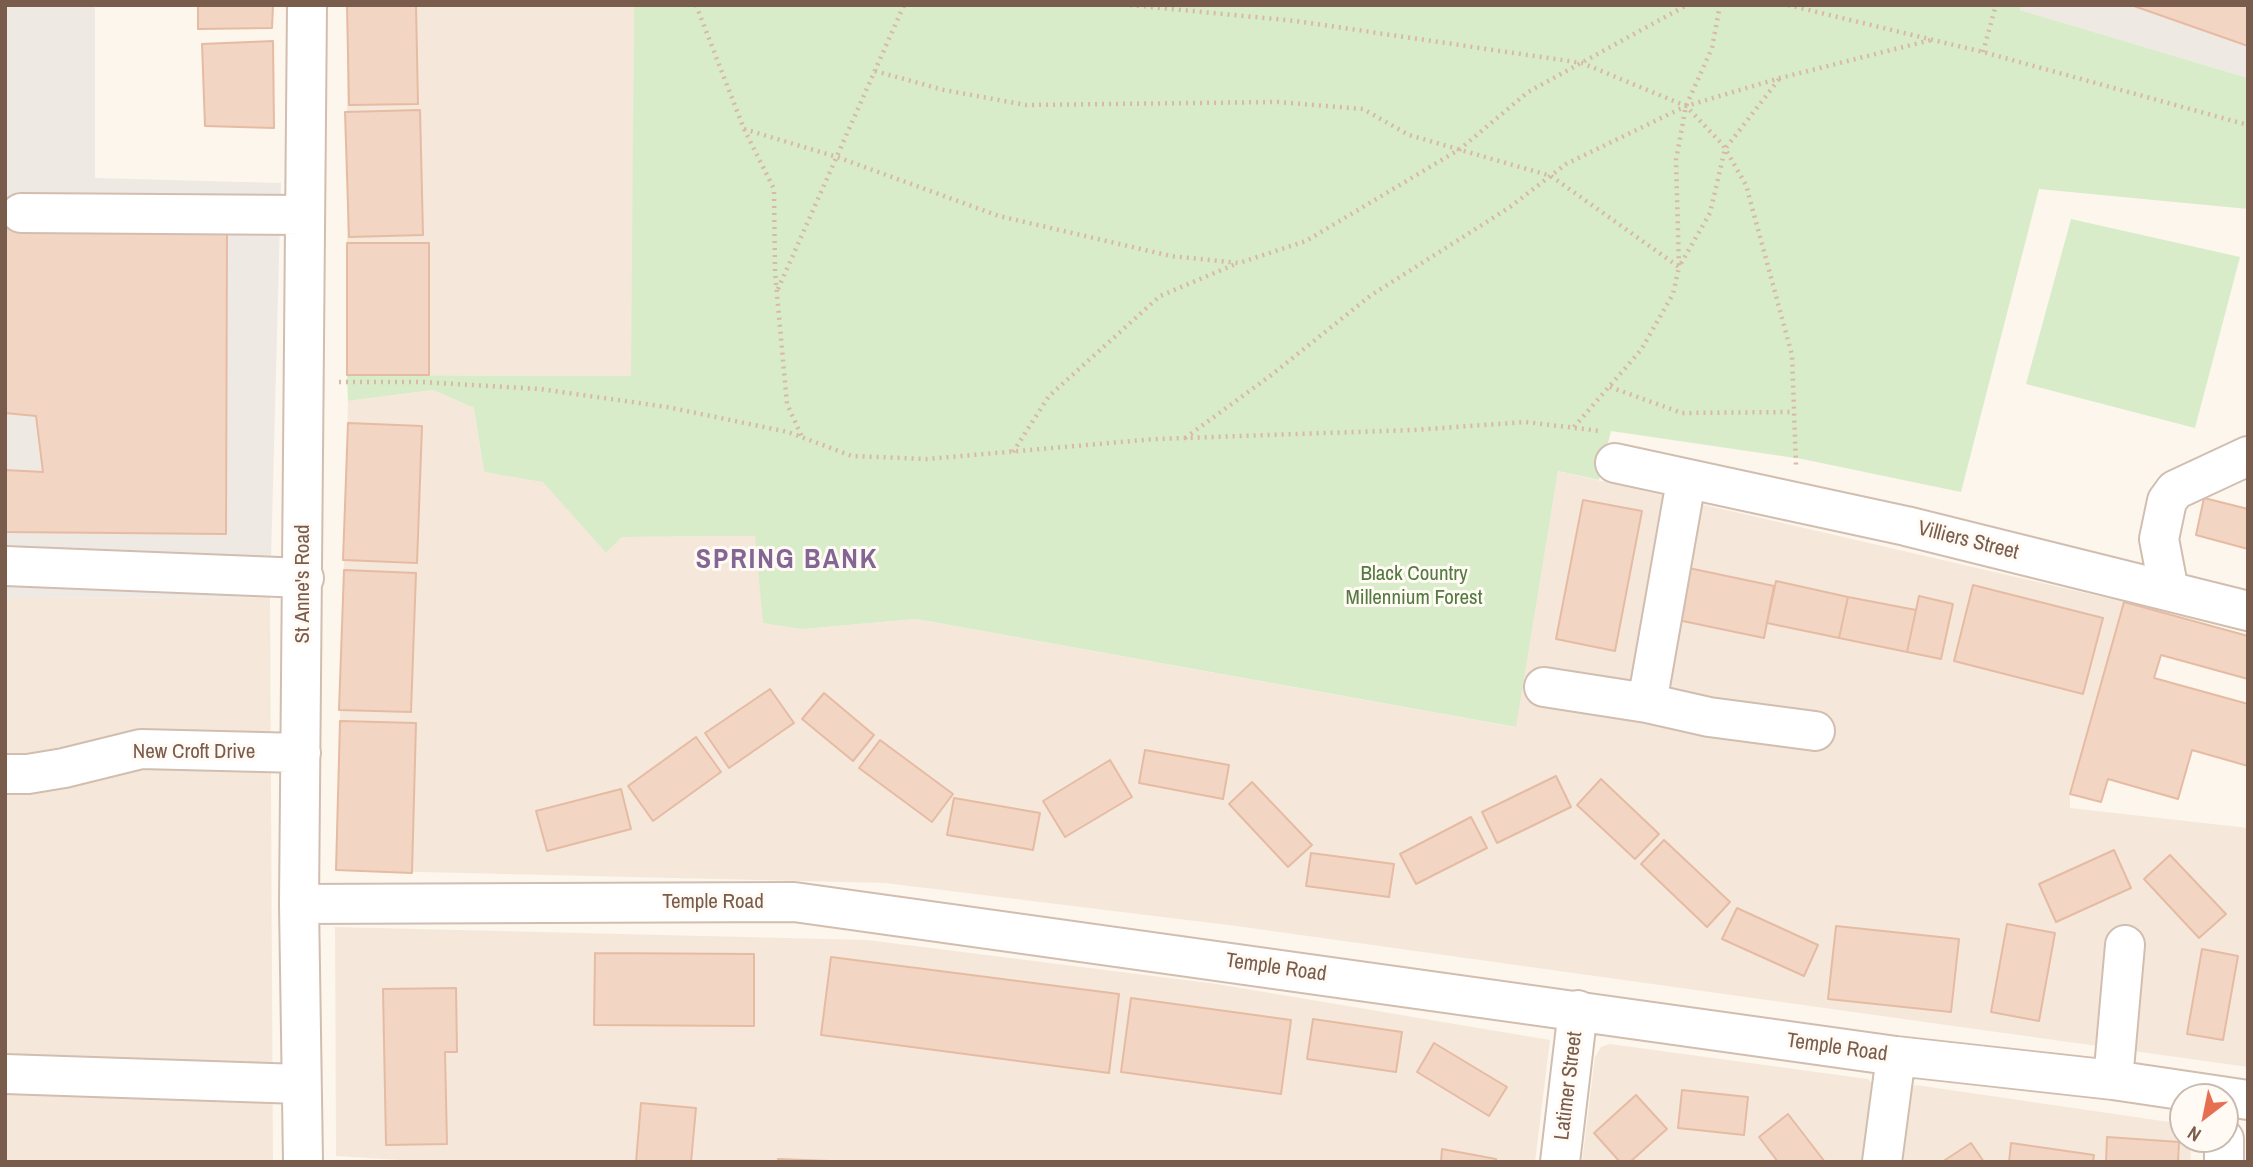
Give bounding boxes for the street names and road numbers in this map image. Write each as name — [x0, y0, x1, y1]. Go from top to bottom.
street label: Villiers Street — [1915, 516, 2021, 566]
street label: St Anne's Road — [290, 524, 316, 644]
street label: New Croft Drive — [133, 739, 255, 765]
street label: Temple Road — [662, 889, 764, 915]
street label: Temple Road — [1224, 948, 1328, 988]
street label: Temple Road — [1785, 1028, 1889, 1068]
street label: Latimer Street — [1550, 1030, 1588, 1142]

